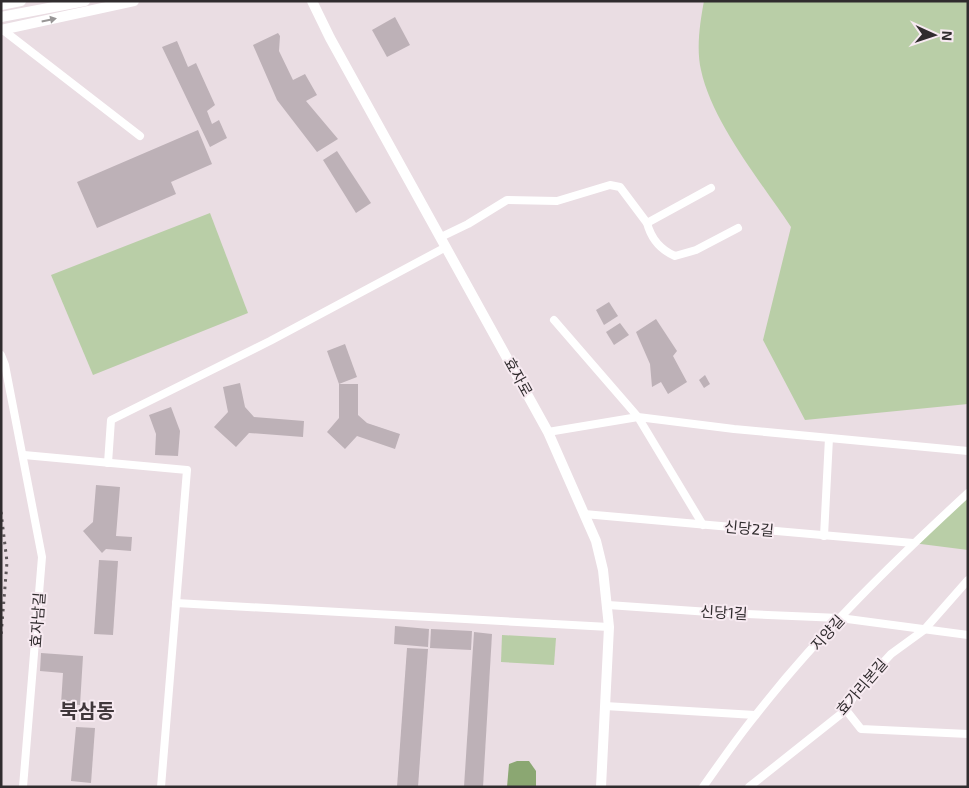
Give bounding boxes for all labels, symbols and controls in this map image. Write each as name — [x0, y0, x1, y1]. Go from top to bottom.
north arrow — [909, 10, 959, 60]
one-way arrow — [41, 16, 56, 24]
text: N — [939, 30, 956, 41]
street label: 효자로 — [501, 354, 537, 399]
street label: 신당2길 — [723, 517, 775, 539]
street label: 효자남길 — [26, 592, 48, 648]
street label: 신당1길 — [700, 602, 748, 622]
street label: 지양길 — [807, 611, 848, 654]
street label: 효가리본길 — [832, 654, 891, 718]
district label: 북삼동 — [59, 698, 115, 722]

